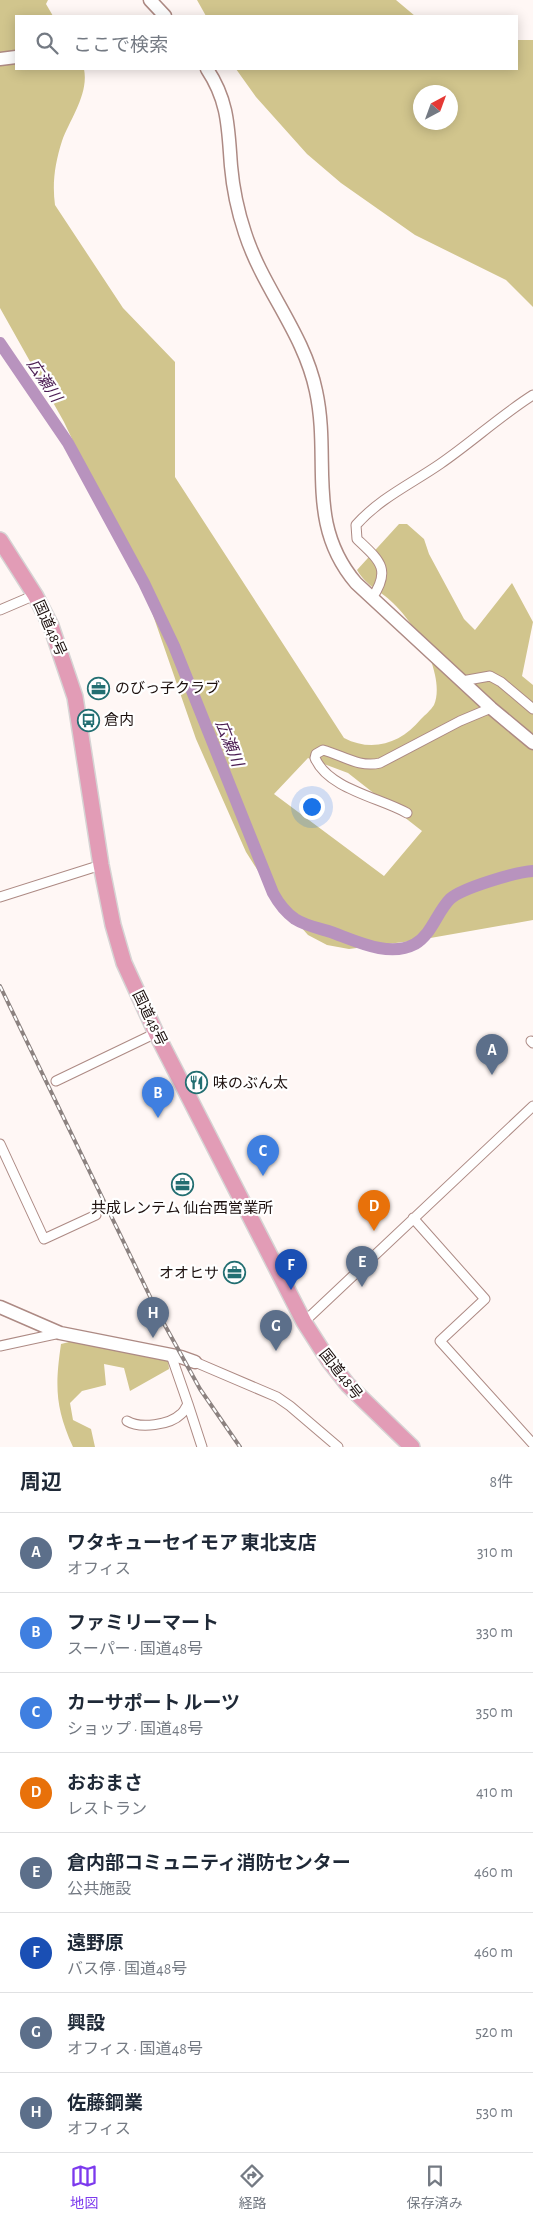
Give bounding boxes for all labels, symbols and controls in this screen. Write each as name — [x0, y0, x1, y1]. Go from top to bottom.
search box — [15, 15, 518, 70]
icon: search — [33, 29, 61, 57]
text: ここで検索 — [73, 36, 168, 55]
north arrow — [413, 85, 458, 130]
water label: 広瀬川 — [24, 356, 66, 407]
street label: 国道48号 — [31, 598, 69, 658]
office icon: のびっ子クラブ — [87, 676, 111, 700]
place label: のびっ子クラブ — [115, 680, 220, 696]
bus stop icon: 倉内 — [76, 708, 100, 732]
place label: 倉内 — [104, 712, 134, 728]
water label: 広瀬川 — [213, 718, 247, 770]
your location — [299, 794, 325, 820]
street label: 国道48号 — [130, 988, 170, 1048]
pin: A — [476, 1034, 508, 1075]
restaurant icon: 味のぶん太 — [185, 1071, 209, 1095]
place label: 味のぶん太 — [213, 1075, 288, 1091]
pin: B — [142, 1077, 174, 1118]
pin: C — [247, 1135, 279, 1176]
office icon: 共成レンテム 仙台西営業所 — [170, 1173, 194, 1197]
pin: D — [358, 1190, 390, 1231]
place label: 共成レンテム 仙台西営業所 — [91, 1200, 273, 1216]
pin: E — [346, 1246, 378, 1287]
pin: F — [275, 1249, 307, 1290]
office icon: オオヒサ — [223, 1261, 247, 1285]
place label: オオヒサ — [159, 1266, 219, 1281]
pin: H — [137, 1297, 169, 1338]
pin: G — [260, 1310, 292, 1351]
street label: 国道48号 — [316, 1346, 366, 1402]
text: 周辺 — [20, 1472, 62, 1493]
text: 8件 — [489, 1474, 513, 1490]
text: ワタキューセイモア 東北支店 — [67, 1534, 317, 1553]
text: A — [31, 1544, 41, 1560]
text: 310 m — [477, 1544, 513, 1560]
text: オフィス — [67, 1561, 131, 1577]
text: ファミリーマート — [67, 1614, 219, 1633]
text: B — [31, 1624, 41, 1640]
text: 330 m — [476, 1624, 513, 1640]
text: スーパー · 国道48号 — [67, 1641, 203, 1657]
text: カーサポート ルーツ — [67, 1694, 240, 1713]
text: C — [32, 1704, 40, 1720]
text: 350 m — [476, 1704, 513, 1720]
text: ショップ · 国道48号 — [67, 1721, 203, 1737]
text: おおまさ — [67, 1774, 143, 1793]
text: D — [31, 1784, 41, 1800]
text: 410 m — [476, 1784, 513, 1800]
text: レストラン — [67, 1801, 147, 1817]
text: 倉内部コミュニティ消防センター — [67, 1854, 351, 1873]
text: E — [32, 1864, 40, 1880]
text: 460 m — [474, 1864, 513, 1880]
text: 公共施設 — [67, 1881, 131, 1897]
text: 遠野原 — [67, 1934, 124, 1953]
text: F — [32, 1944, 40, 1960]
text: 460 m — [474, 1944, 513, 1960]
text: バス停 · 国道48号 — [67, 1961, 187, 1977]
text: 興設 — [67, 2014, 105, 2033]
text: G — [31, 2024, 41, 2040]
text: 520 m — [475, 2024, 513, 2040]
text: オフィス · 国道48号 — [67, 2041, 203, 2057]
text: 佐藤鋼業 — [67, 2094, 143, 2113]
text: H — [30, 2104, 42, 2120]
text: 530 m — [476, 2104, 513, 2120]
text: オフィス — [67, 2121, 131, 2137]
tab: 地図 — [70, 2162, 98, 2213]
tab: 経路 — [238, 2162, 266, 2213]
tab: 保存済み — [407, 2162, 463, 2213]

